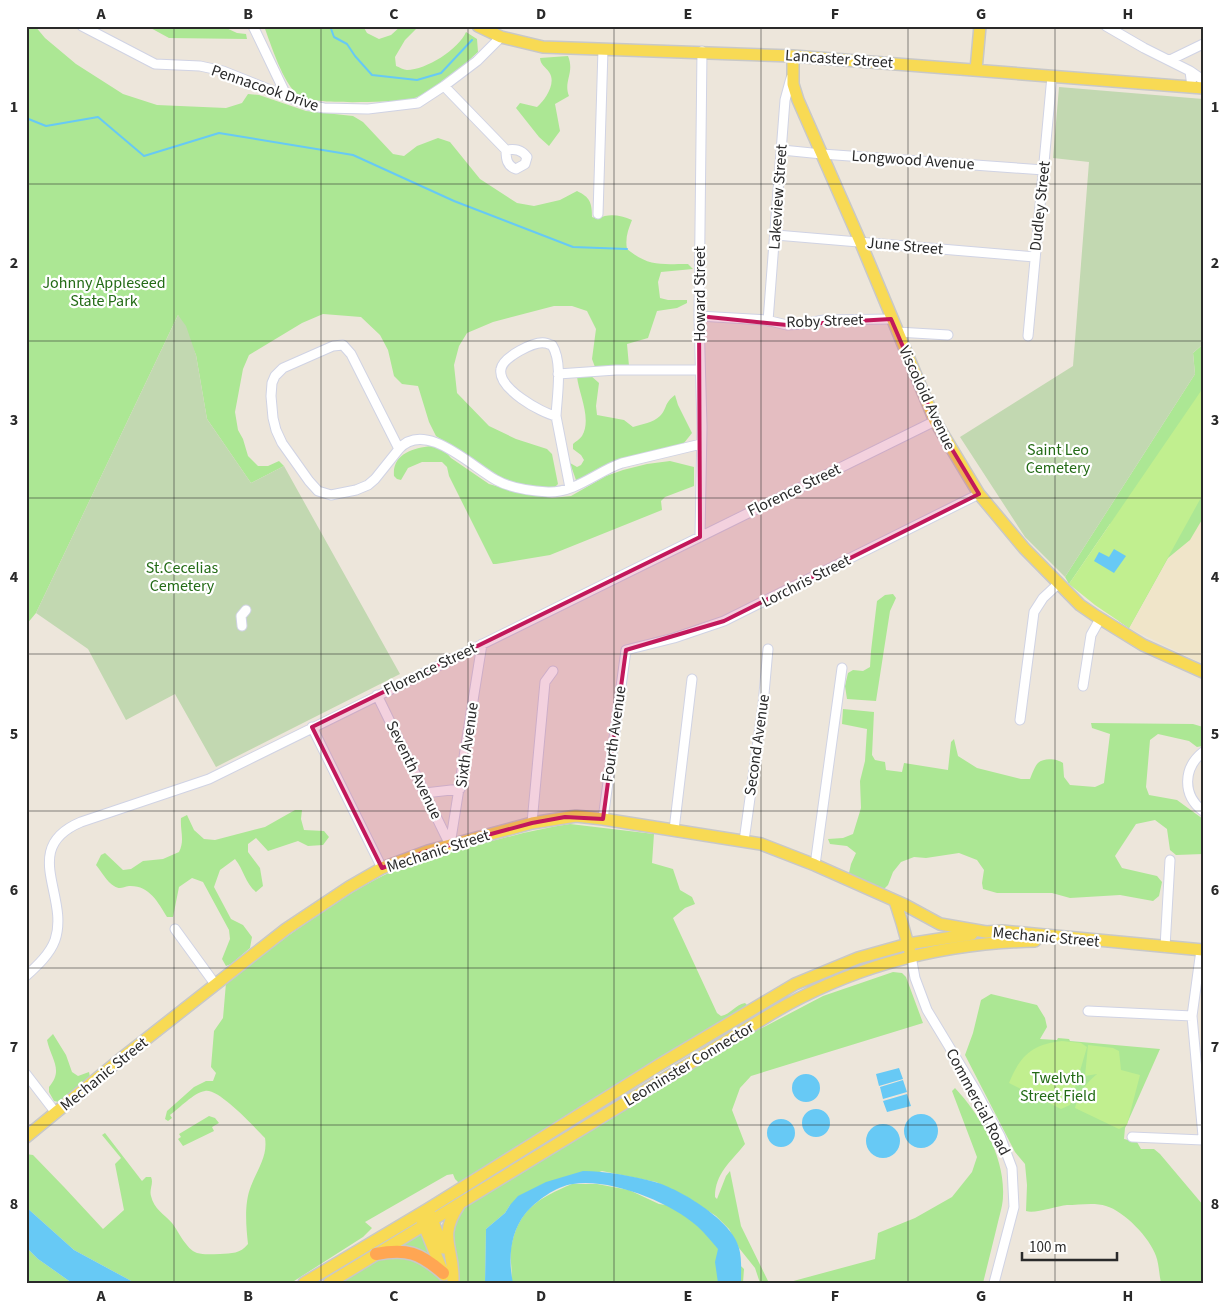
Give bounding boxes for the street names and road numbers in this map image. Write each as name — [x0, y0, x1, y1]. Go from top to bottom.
street label: Lancaster Street — [784, 44, 894, 74]
street label: Pennacook Drive — [208, 59, 322, 117]
street label: Lakeview Street — [763, 143, 793, 250]
street label: Longwood Avenue — [851, 145, 975, 175]
street label: Dudley Street — [1024, 159, 1056, 252]
street label: June Street — [866, 232, 945, 260]
street label: Howard Street — [689, 245, 711, 342]
street label: Roby Street — [786, 309, 865, 333]
street label: Viscoloid Avenue — [893, 342, 961, 454]
street label: Florence Street — [744, 458, 845, 522]
street label: Lorchris Street — [758, 549, 855, 613]
street label: Florence Street — [380, 637, 481, 701]
street label: Fourth Avenue — [596, 684, 632, 784]
street label: Second Avenue — [739, 693, 775, 797]
street label: Sixth Avenue — [450, 701, 484, 789]
street label: Seventh Avenue — [381, 717, 447, 823]
street label: Mechanic Street — [384, 824, 493, 878]
street label: Mechanic Street — [992, 921, 1101, 953]
street label: Leominster Connector — [620, 1016, 759, 1112]
street label: Mechanic Street — [56, 1031, 153, 1116]
street label: Commercial Road — [940, 1044, 1016, 1160]

